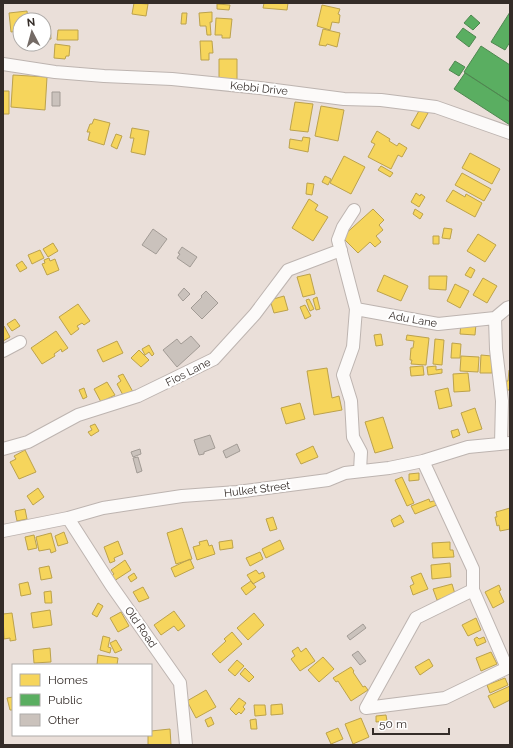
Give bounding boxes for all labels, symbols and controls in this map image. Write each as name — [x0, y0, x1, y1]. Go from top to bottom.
north arrow — [12, 12, 52, 52]
text: N — [26, 16, 36, 29]
street label: Kebbi Drive — [229, 79, 289, 98]
street label: Adu Lane — [388, 309, 439, 330]
street label: Fios Lane — [164, 355, 213, 389]
street label: Hulket Street — [223, 479, 291, 500]
street label: Old Road — [122, 604, 160, 651]
legend — [12, 664, 152, 736]
text: Homes — [48, 673, 88, 687]
text: Public — [48, 693, 83, 707]
scale bar — [373, 710, 449, 736]
text: Other — [48, 713, 80, 727]
text: 50 m — [379, 717, 407, 731]

